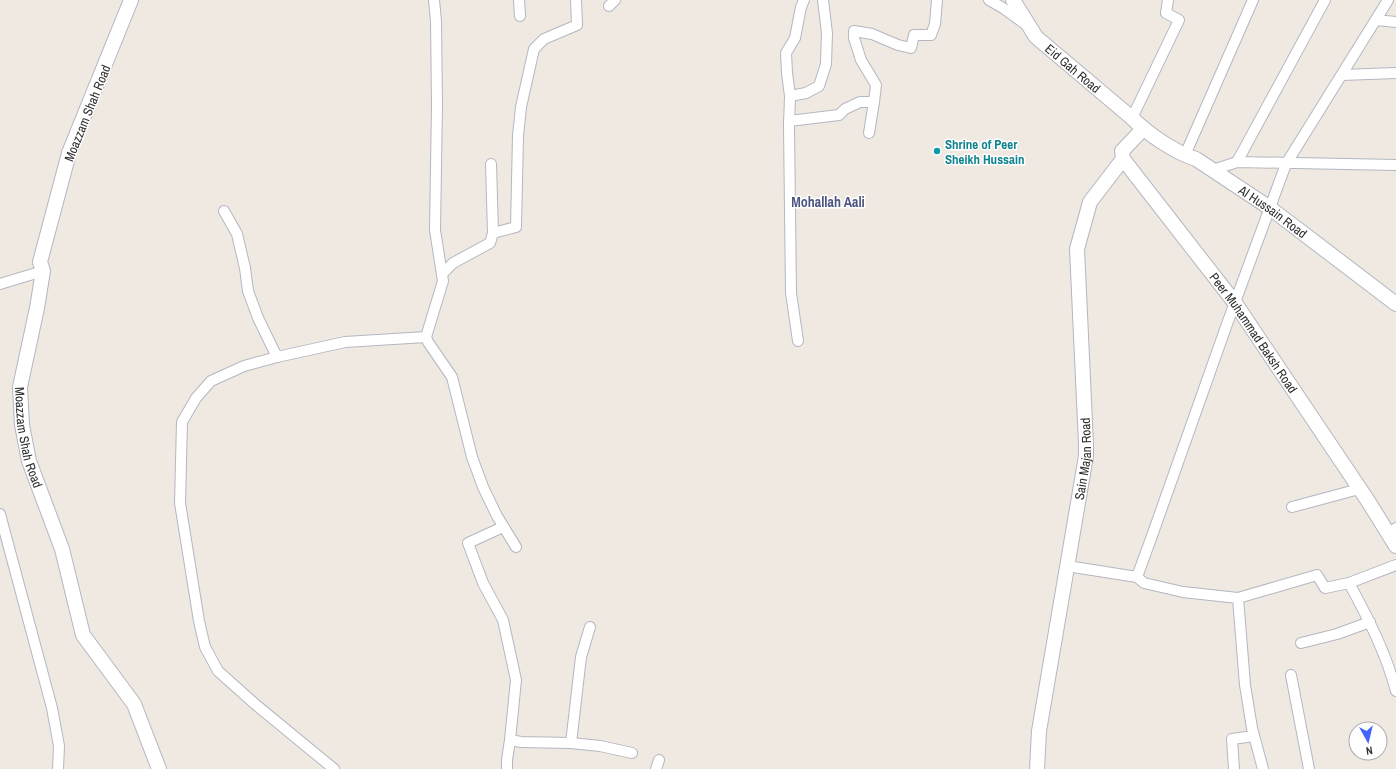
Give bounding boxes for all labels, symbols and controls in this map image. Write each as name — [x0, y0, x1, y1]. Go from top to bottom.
street label: Eid Gah Road — [1041, 40, 1104, 97]
street label: Moazzam Shah Road — [60, 62, 115, 164]
place label: Shrine of Peer Sheikh Hussain — [945, 136, 1024, 168]
marker: Shrine of Peer Sheikh Hussain — [932, 146, 942, 156]
street label: Al Hussain Road — [1235, 181, 1310, 242]
district label: Mohallah Aali — [791, 193, 865, 211]
street label: Peer Muhammad Baksh Road — [1206, 269, 1301, 397]
street label: Moazzam Shah Road — [11, 387, 46, 490]
street label: Sain Majan Road — [1071, 417, 1095, 501]
north arrow — [1348, 721, 1388, 761]
text: N — [1365, 744, 1374, 758]

